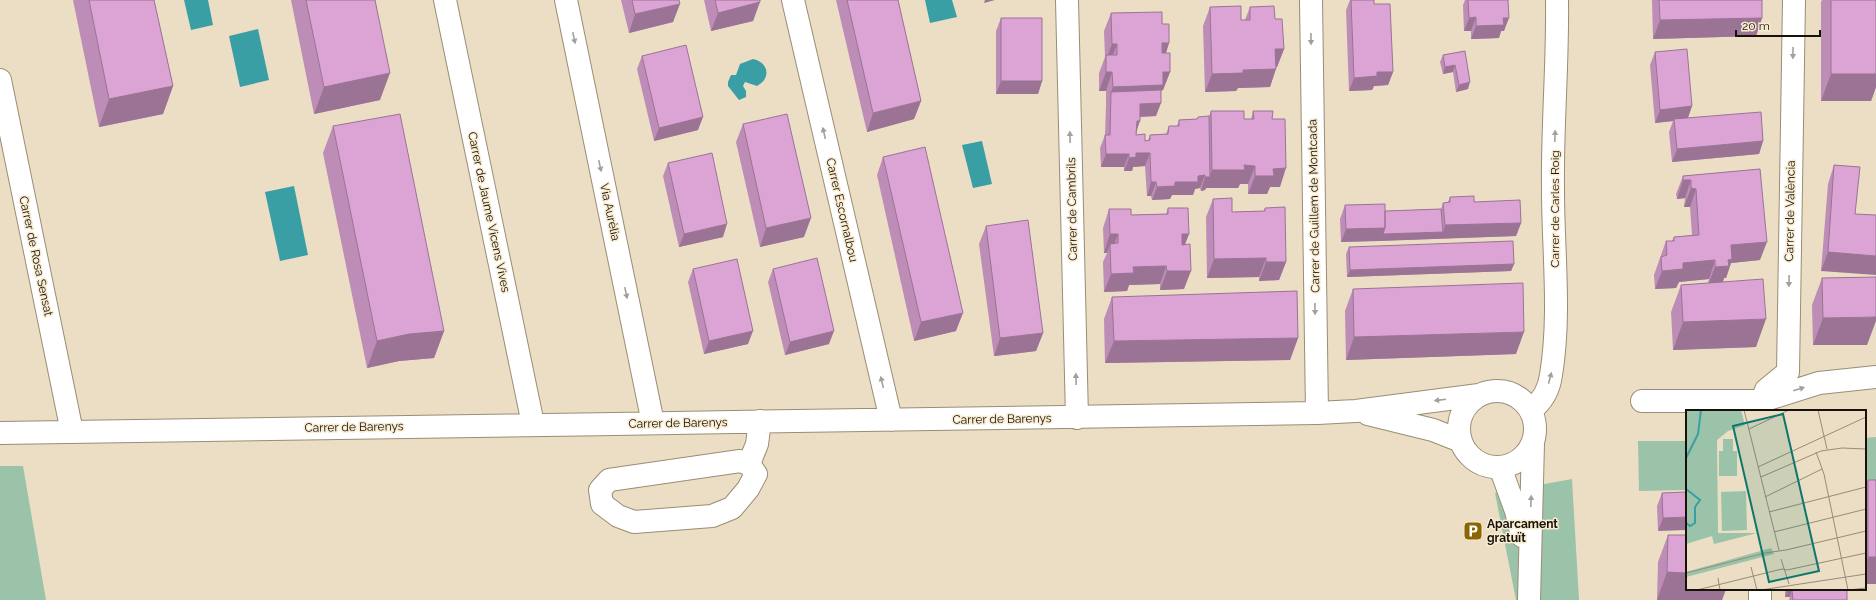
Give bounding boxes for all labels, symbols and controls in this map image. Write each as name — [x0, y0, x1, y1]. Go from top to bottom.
scale bar — [1736, 12, 1820, 38]
text: 20 m — [1742, 19, 1770, 33]
one-way arrow — [572, 32, 578, 44]
one-way arrow — [1308, 33, 1314, 46]
one-way arrow — [1790, 47, 1796, 60]
street label: Carrer de Guillem de Montcada — [1305, 119, 1323, 293]
one-way arrow — [821, 126, 827, 139]
street label: Carrer de Jaume Vicens Vives — [465, 130, 513, 294]
one-way arrow — [1551, 130, 1558, 142]
one-way arrow — [1067, 131, 1074, 143]
street label: Carrer de Carles Roig — [1548, 150, 1562, 268]
street label: Carrer Escornalbou — [823, 157, 861, 263]
street label: Carrer de Cambrils — [1064, 157, 1080, 261]
one-way arrow — [598, 159, 604, 172]
street label: Carrer de València — [1782, 160, 1798, 262]
street label: Via Aurèlia — [597, 182, 623, 242]
street label: Carrer de Rosa Sensat — [16, 195, 56, 317]
one-way arrow — [1786, 275, 1792, 288]
one-way arrow — [624, 287, 630, 299]
one-way arrow — [1312, 303, 1318, 316]
one-way arrow — [1073, 372, 1079, 385]
one-way arrow — [1547, 372, 1553, 384]
one-way arrow — [879, 376, 885, 388]
one-way arrow — [1793, 386, 1805, 392]
one-way arrow — [1434, 397, 1446, 403]
inset map — [1686, 410, 1866, 590]
street label: Carrer de Barenys — [952, 411, 1052, 427]
street label: Carrer de Barenys — [628, 415, 728, 431]
street label: Carrer de Barenys — [304, 419, 404, 435]
one-way arrow — [1528, 494, 1534, 507]
place label: Aparcament gratuït — [1487, 517, 1558, 545]
parking icon: Aparcament gratuït — [1462, 520, 1484, 542]

